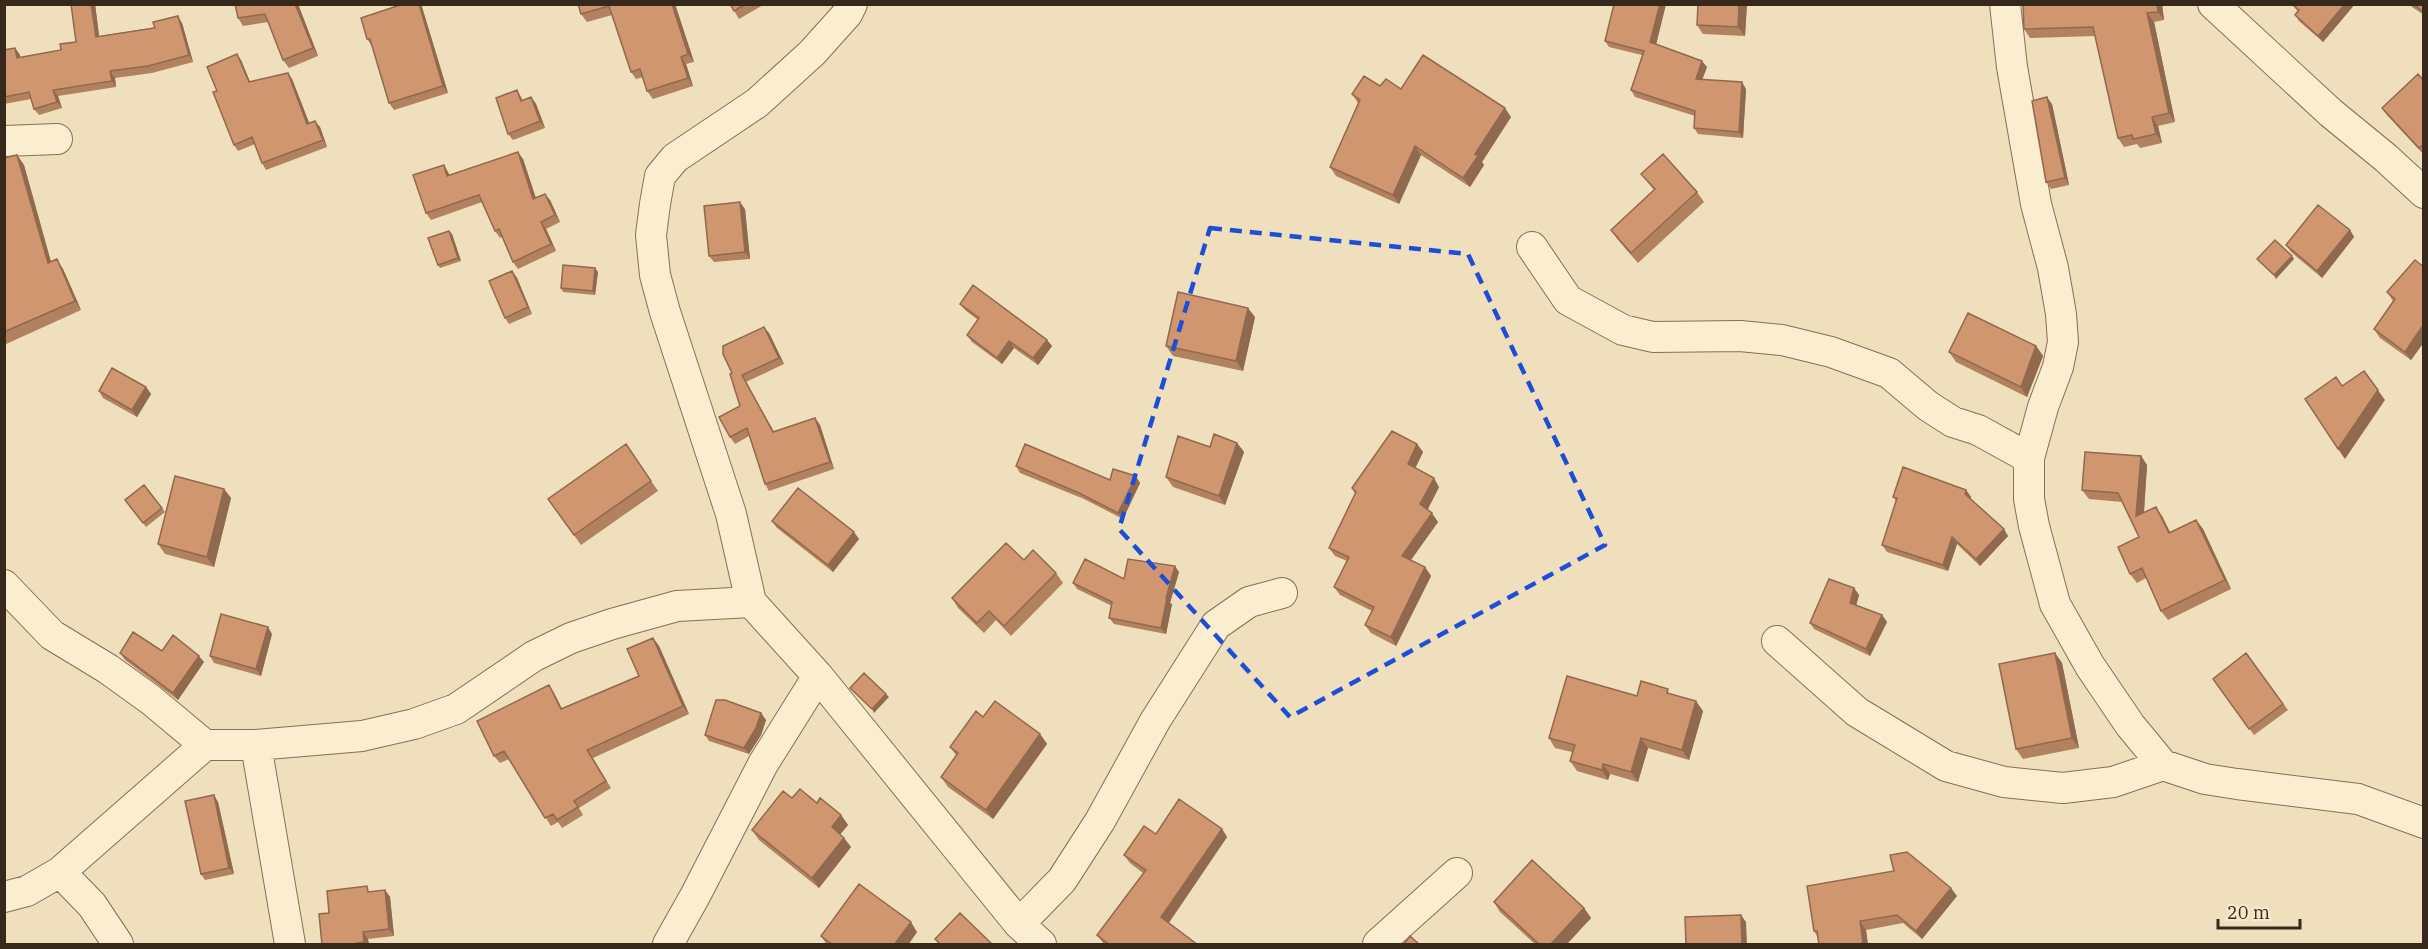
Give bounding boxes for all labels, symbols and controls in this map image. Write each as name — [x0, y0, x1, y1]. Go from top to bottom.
scale bar — [2218, 892, 2300, 930]
text: 20 m — [2227, 901, 2270, 924]

